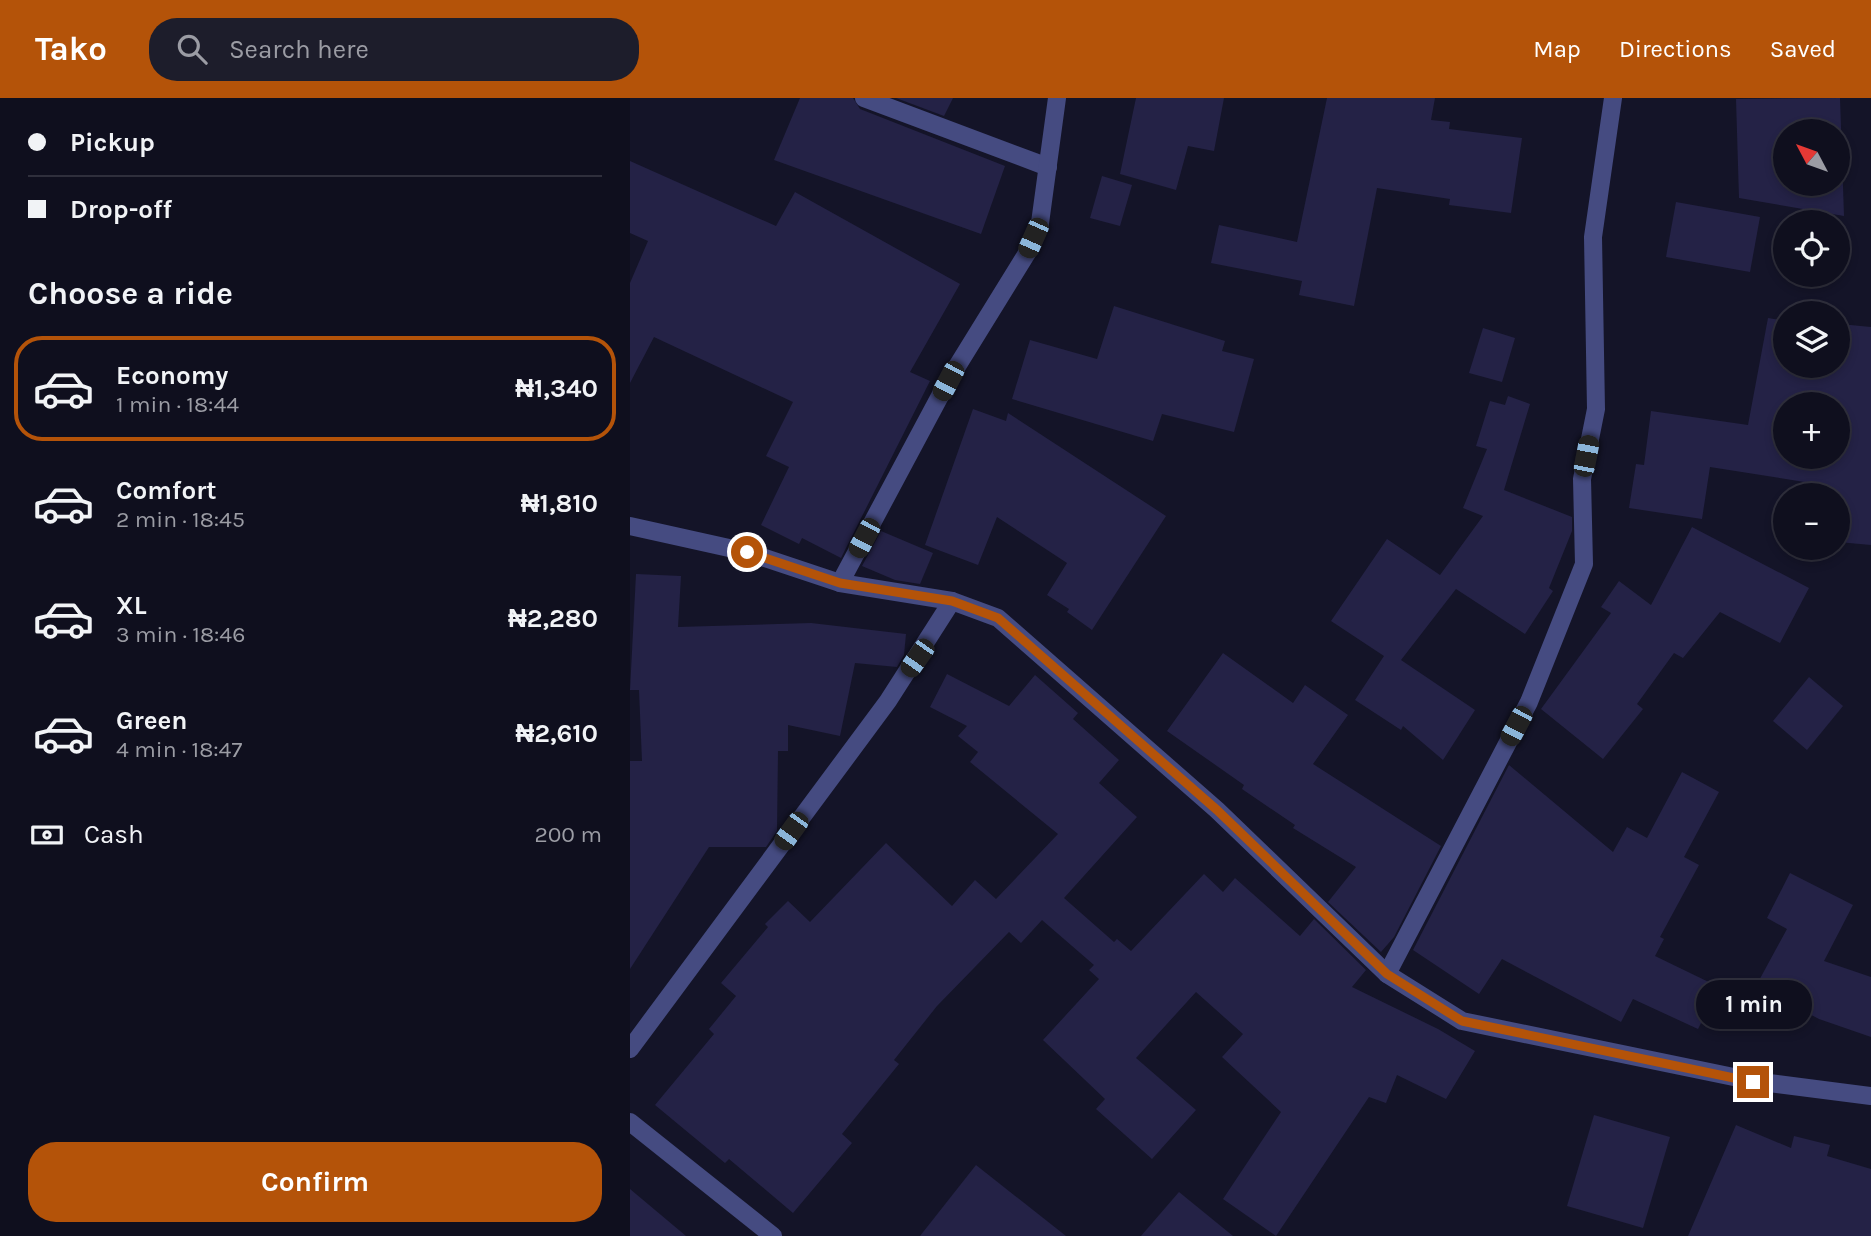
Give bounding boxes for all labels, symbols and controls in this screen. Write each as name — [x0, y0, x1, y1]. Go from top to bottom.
search box — [149, 18, 639, 81]
text: Tako — [35, 30, 107, 68]
icon: search — [173, 30, 211, 68]
text: Search here — [229, 34, 369, 65]
text: Map — [1533, 35, 1581, 63]
text: Directions — [1619, 35, 1732, 63]
text: Saved — [1770, 35, 1836, 63]
north arrow — [1773, 119, 1850, 196]
map controls — [1773, 119, 1850, 560]
text: Pickup — [70, 127, 155, 158]
text: Drop-off — [70, 194, 172, 225]
button: locate — [1773, 210, 1850, 287]
car — [1015, 215, 1052, 261]
text: Choose a ride — [28, 275, 233, 312]
button: layers — [1773, 301, 1850, 378]
icon: car — [32, 357, 95, 420]
car — [929, 358, 968, 404]
text: Economy — [116, 360, 228, 391]
text: ₦1,340 — [515, 373, 598, 404]
text: 1 min · 18:44 — [116, 391, 239, 418]
button: + — [1773, 392, 1850, 469]
car — [1572, 433, 1601, 479]
icon: car — [32, 472, 95, 535]
text: Comfort — [116, 475, 217, 506]
button: − — [1773, 483, 1850, 560]
text: ₦1,810 — [521, 488, 598, 519]
text: 2 min · 18:45 — [116, 506, 245, 533]
car — [845, 515, 884, 561]
route start — [731, 536, 763, 568]
icon: car — [32, 587, 95, 650]
text: XL — [116, 590, 147, 621]
text: ₦2,280 — [508, 603, 598, 634]
text: 3 min · 18:46 — [116, 621, 245, 648]
car — [897, 635, 938, 681]
icon: car — [32, 702, 95, 765]
car — [1497, 703, 1536, 749]
text: Green — [116, 705, 188, 736]
text: ₦2,610 — [515, 718, 598, 749]
text: 4 min · 18:47 — [116, 736, 242, 763]
car — [771, 808, 812, 854]
icon: cash — [28, 816, 66, 854]
text: Cash — [84, 819, 144, 850]
text: 200 m — [534, 821, 602, 848]
callout: 1 min — [1695, 981, 1811, 1030]
text: 1 min — [1725, 991, 1783, 1018]
route end — [1737, 1066, 1769, 1098]
button: Confirm — [28, 1142, 602, 1222]

